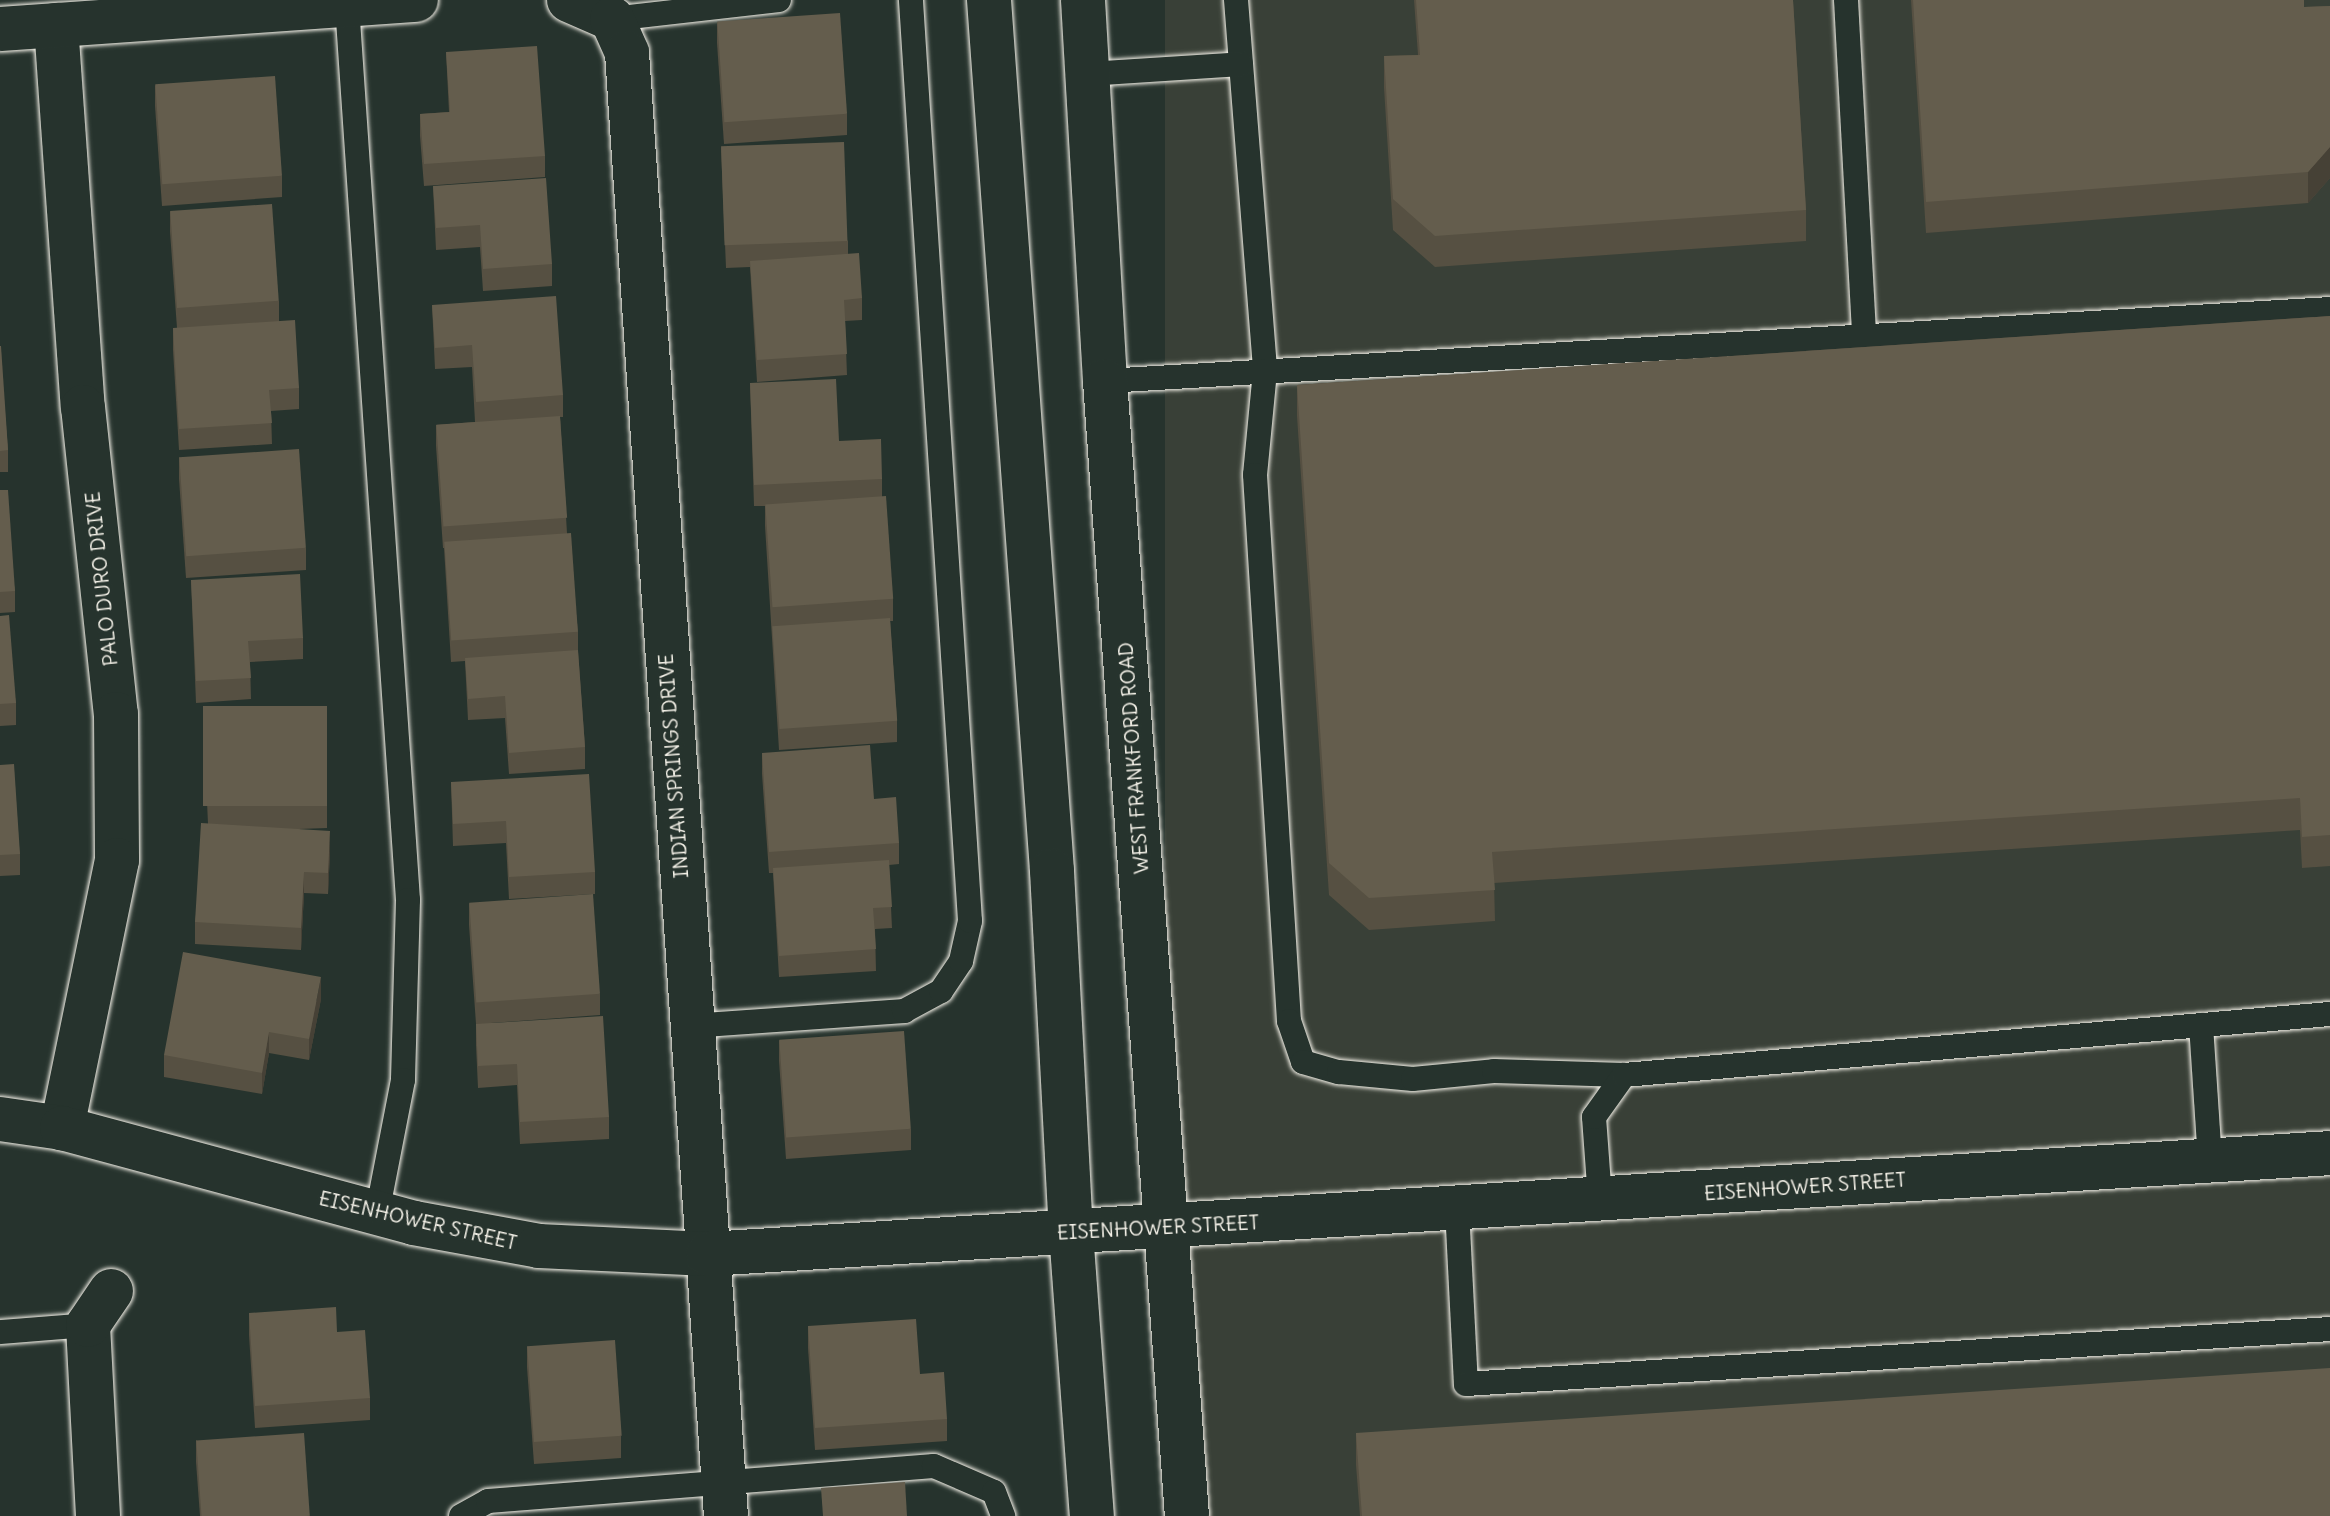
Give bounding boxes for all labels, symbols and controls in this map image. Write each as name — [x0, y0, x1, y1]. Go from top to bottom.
street label: PALO DURO DRIVE — [80, 491, 122, 667]
street label: WEST FRANKFORD ROAD — [1113, 641, 1153, 875]
street label: INDIAN SPRINGS DRIVE — [653, 653, 693, 879]
street label: EISENHOWER STREET — [1703, 1167, 1907, 1205]
street label: EISENHOWER STREET — [317, 1186, 519, 1254]
street label: EISENHOWER STREET — [1056, 1210, 1260, 1244]

